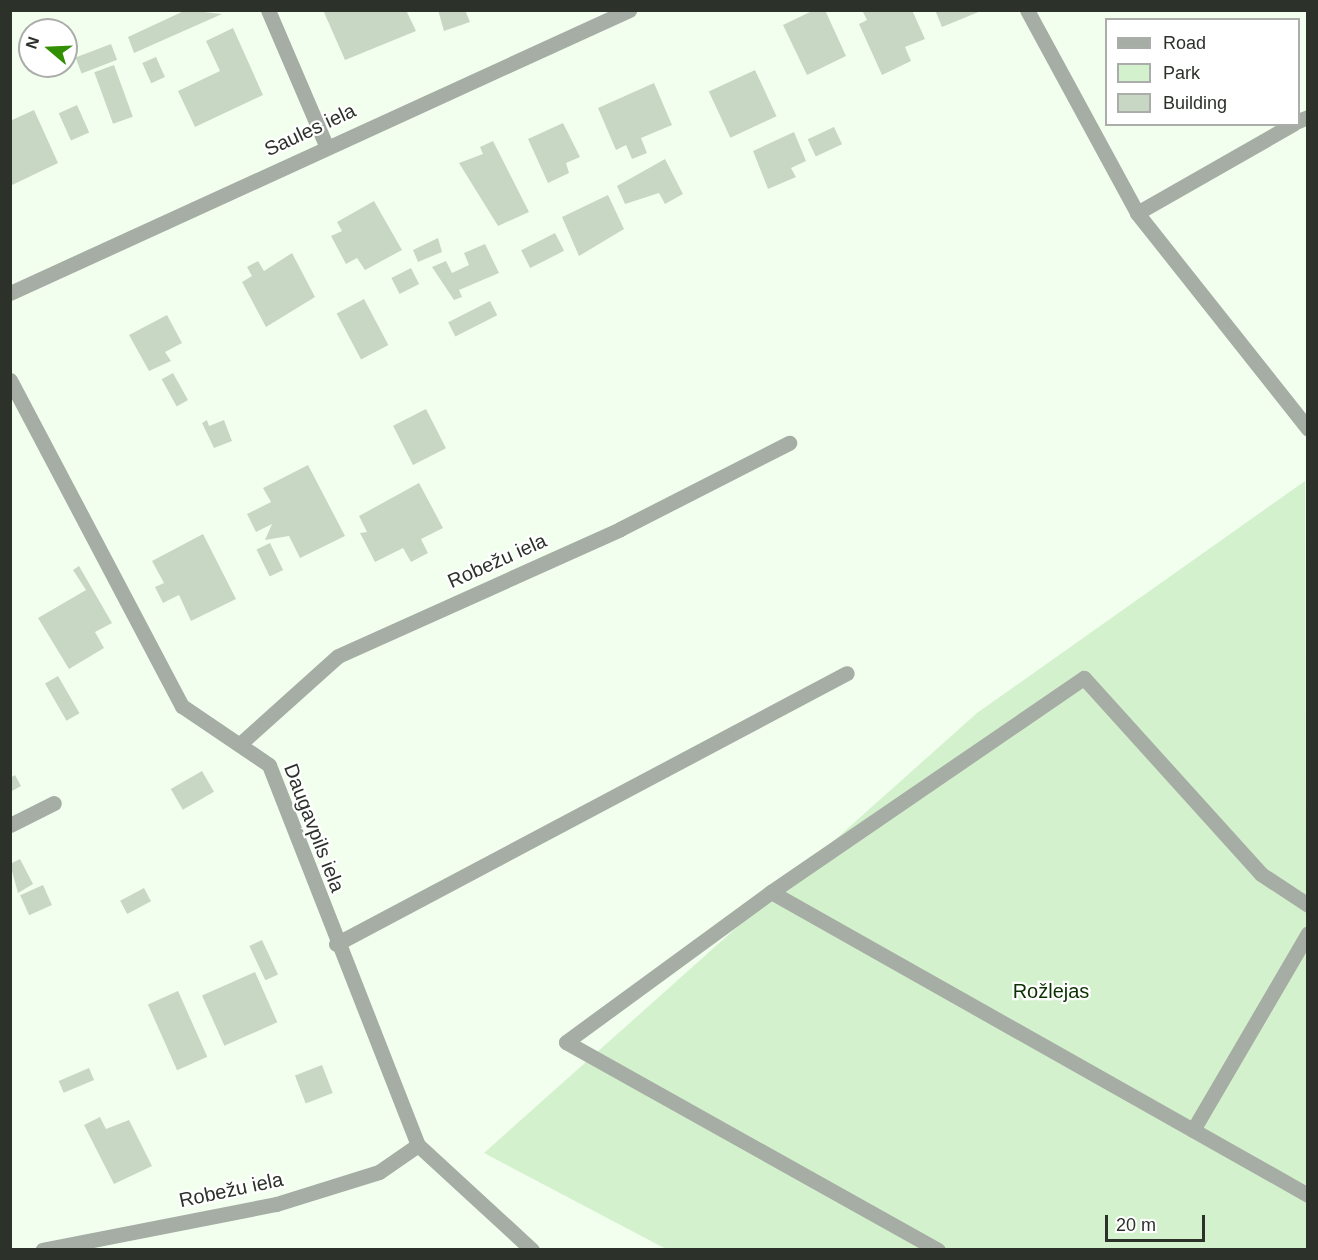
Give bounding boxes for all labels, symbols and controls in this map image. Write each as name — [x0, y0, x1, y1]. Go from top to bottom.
north arrow — [18, 18, 78, 78]
legend — [1105, 18, 1300, 126]
text: Road — [1163, 33, 1206, 53]
text: N — [22, 34, 42, 51]
text: Park — [1163, 63, 1200, 83]
text: Building — [1163, 93, 1227, 113]
street label: Saules iela — [261, 98, 359, 162]
street label: Robežu iela — [444, 529, 550, 593]
street label: Daugavpils iela — [278, 760, 350, 896]
park label: Rožlejas — [1013, 979, 1089, 1003]
street label: Robežu iela — [177, 1167, 285, 1213]
scale bar — [1108, 1203, 1208, 1241]
text: 20 m — [1116, 1215, 1156, 1235]

